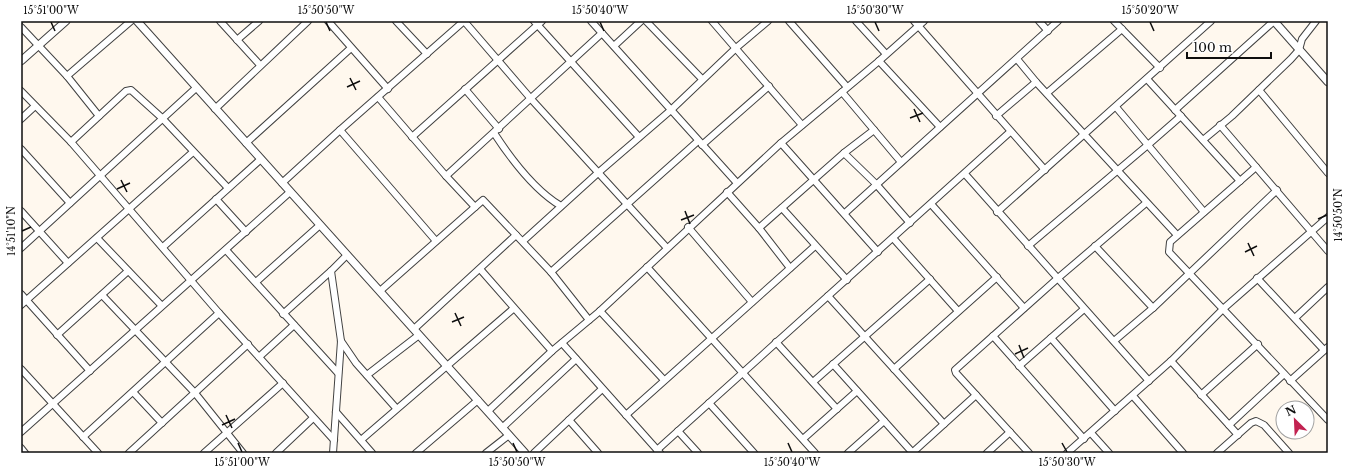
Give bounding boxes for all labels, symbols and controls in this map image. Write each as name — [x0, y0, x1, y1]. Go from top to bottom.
text: 15°51'00"W — [23, 4, 79, 17]
text: 15°50'50"W — [298, 4, 354, 17]
text: 15°50'40"W — [572, 4, 628, 17]
text: 15°50'30"W — [846, 4, 904, 17]
text: 15°50'20"W — [1121, 4, 1179, 17]
scale bar — [1187, 34, 1271, 60]
text: 100 m — [1193, 40, 1232, 55]
text: 14°50'50"N — [1332, 188, 1345, 242]
text: 14°51'10"N — [5, 206, 18, 256]
north arrow — [1275, 400, 1315, 440]
text: N — [1283, 402, 1299, 419]
text: 15°51'00"W — [214, 456, 270, 469]
text: 15°50'50"W — [489, 456, 545, 469]
text: 15°50'40"W — [764, 456, 820, 469]
text: 15°50'30"W — [1038, 456, 1096, 469]

